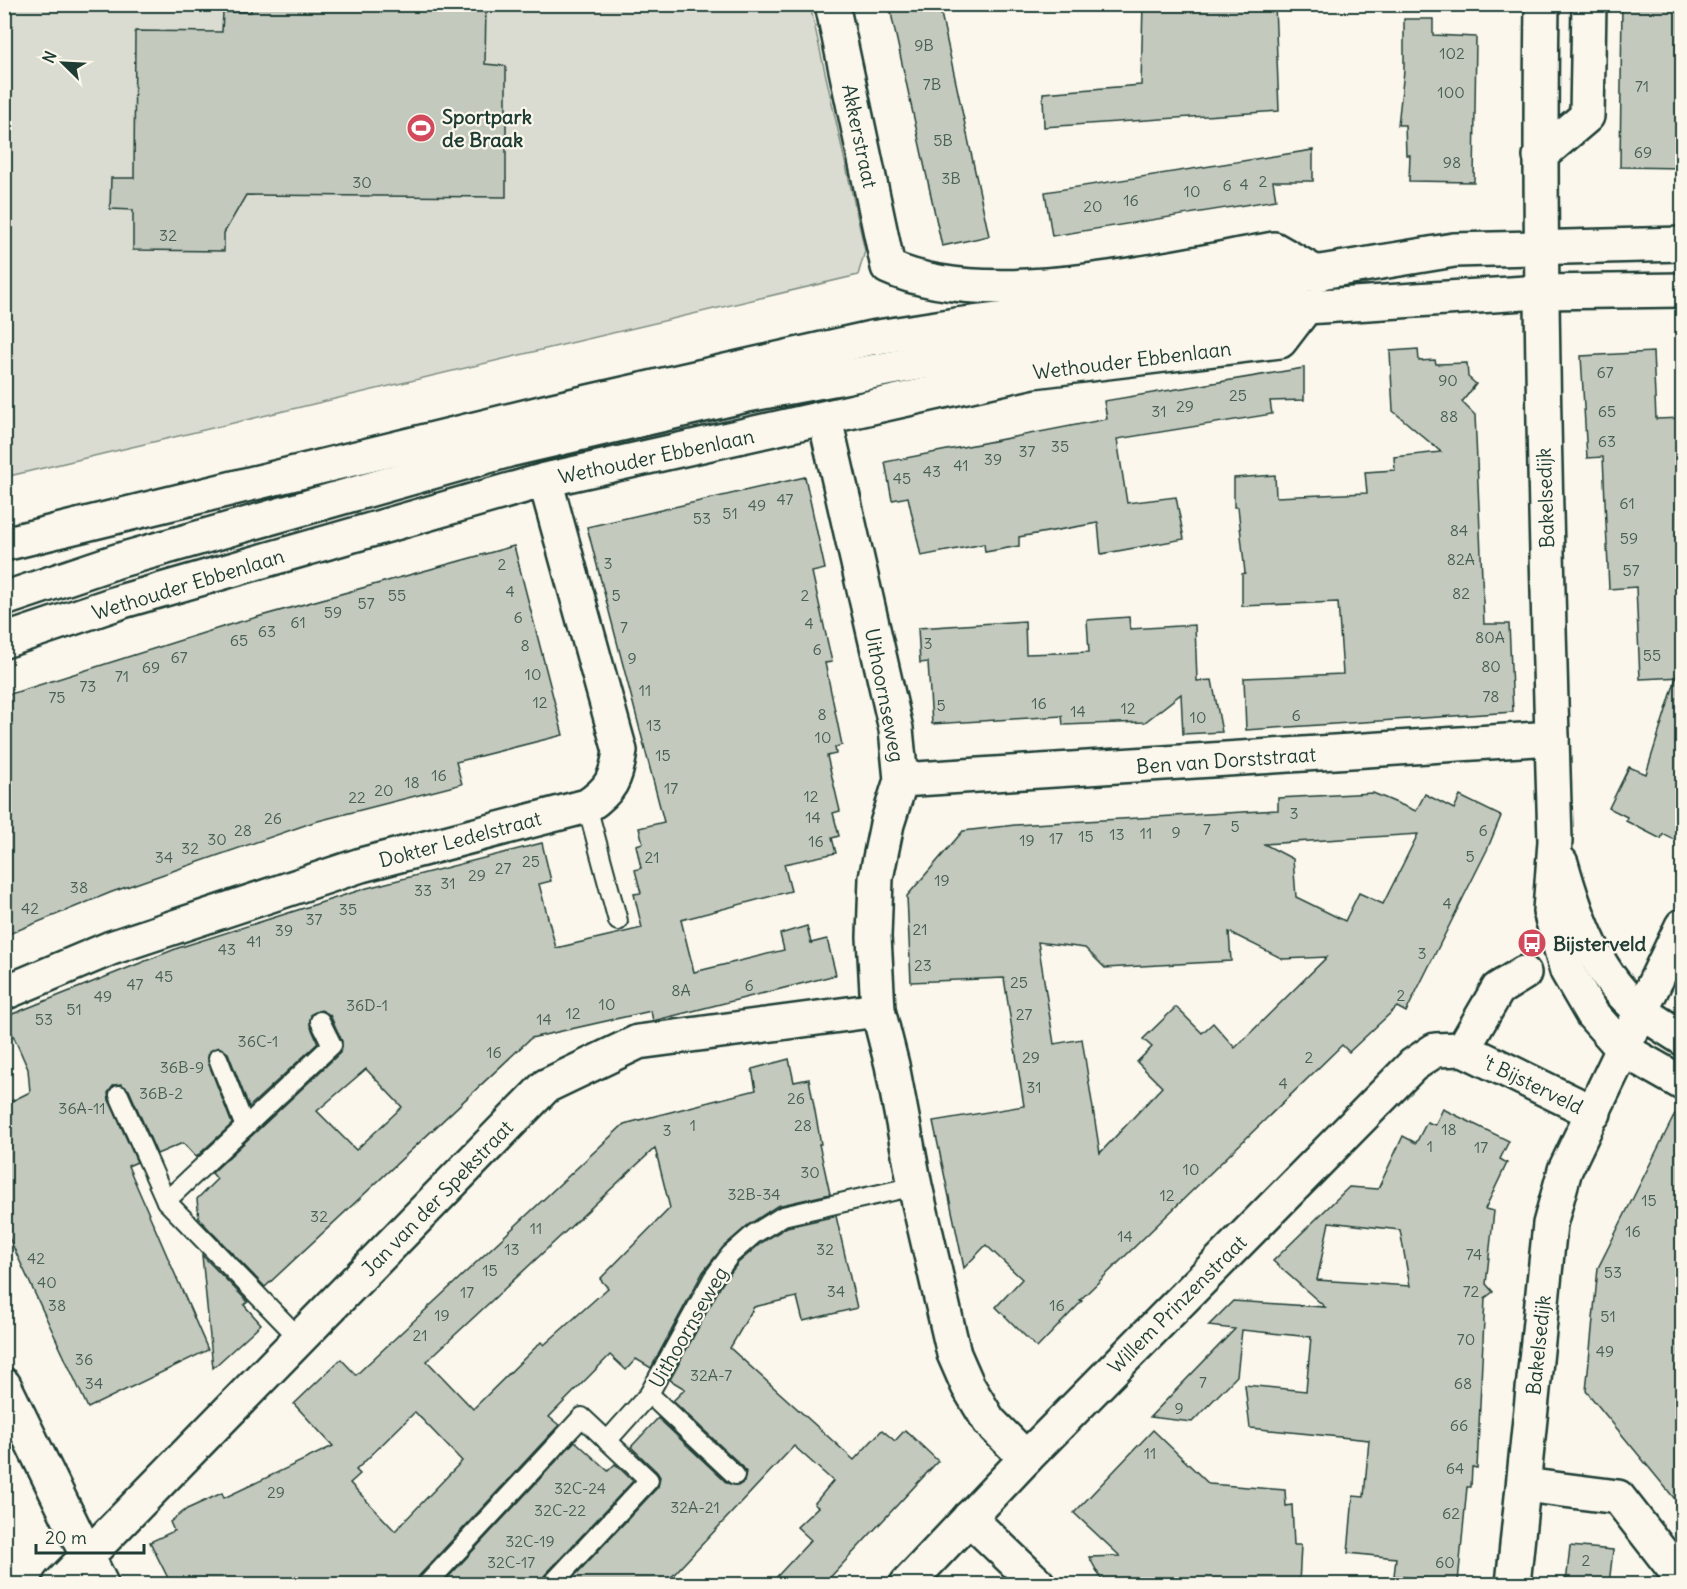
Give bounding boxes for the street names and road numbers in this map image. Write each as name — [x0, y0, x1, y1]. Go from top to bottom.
street label: Akkerstraat — [837, 82, 883, 190]
street label: Wethouder Ebbenlaan — [1031, 335, 1233, 385]
street label: Wethouder Ebbenlaan — [556, 423, 756, 489]
street label: Bakelsedijk — [1531, 447, 1559, 549]
street label: Wethouder Ebbenlaan — [89, 543, 287, 625]
street label: Uithoornseweg — [860, 626, 910, 764]
street label: Ben van Dorststraat — [1135, 741, 1317, 779]
street label: Dokter Ledelstraat — [376, 805, 544, 873]
street label: 't Bijsterveld — [1479, 1049, 1588, 1119]
street label: Jan van der Spekstraat — [356, 1115, 518, 1281]
street label: Willem Prinzenstraat — [1102, 1229, 1252, 1379]
street label: Uithoornseweg — [643, 1262, 733, 1392]
street label: Bakelsedijk — [1520, 1294, 1556, 1396]

